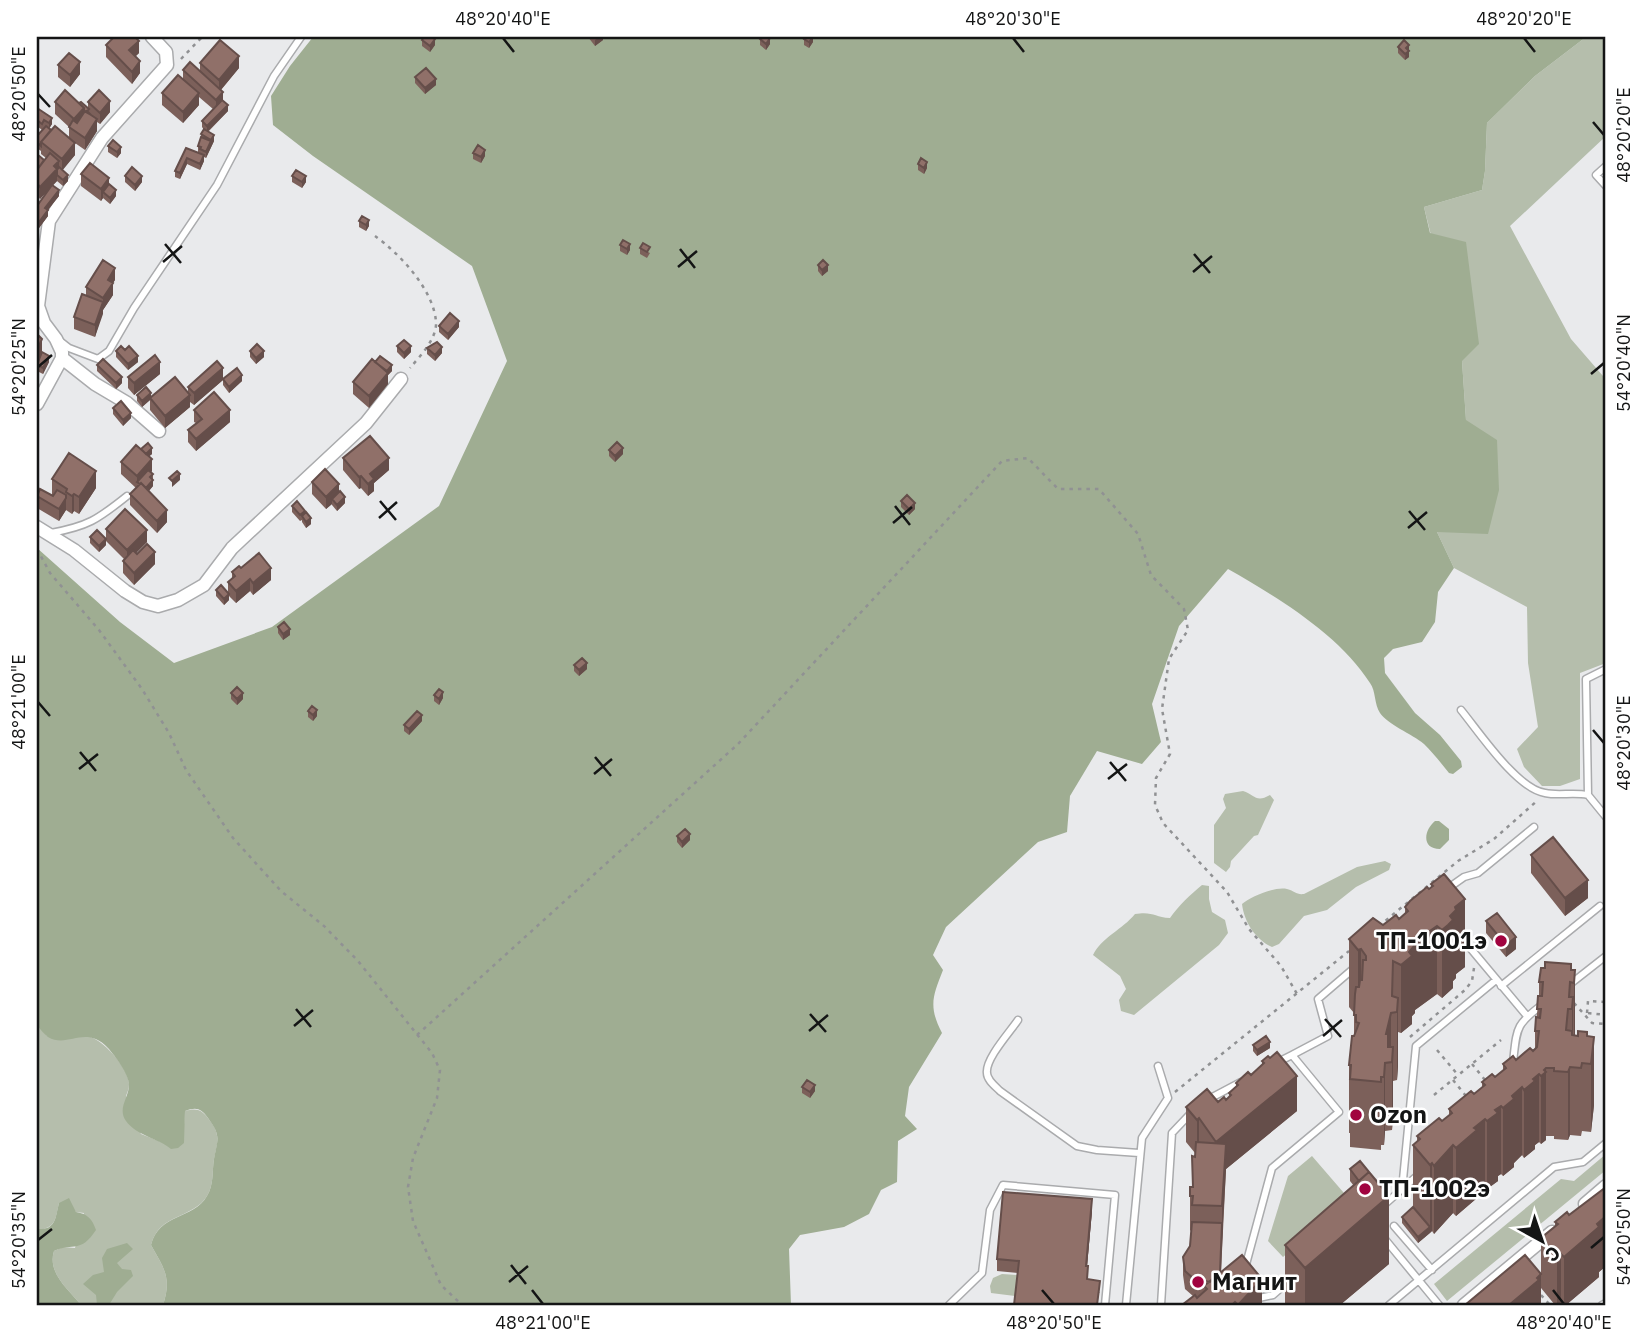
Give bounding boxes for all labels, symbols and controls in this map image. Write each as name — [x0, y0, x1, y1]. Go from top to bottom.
text: 48°20'40"E — [455, 7, 551, 30]
text: 48°20'30"E — [965, 7, 1061, 30]
text: 48°20'20"E — [1476, 7, 1572, 30]
text: 48°20'50"E — [7, 46, 30, 142]
text: 48°20'20"E — [1612, 87, 1635, 183]
text: 54°20'40"N — [1612, 314, 1635, 412]
text: 54°20'25"N — [7, 318, 30, 416]
text: 48°21'00"E — [7, 654, 30, 750]
text: 48°20'30"E — [1612, 695, 1635, 791]
place label: ТП-1001э — [1376, 924, 1487, 956]
marker: ТП-1001э — [1493, 933, 1509, 949]
place label: Ozon — [1370, 1098, 1427, 1130]
marker: Ozon — [1348, 1107, 1364, 1123]
place label: ТП-1002э — [1379, 1172, 1490, 1204]
marker: ТП-1002э — [1357, 1181, 1373, 1197]
text: 54°20'50"N — [1612, 1188, 1635, 1286]
text: 54°20'35"N — [7, 1191, 30, 1289]
north arrow — [1506, 1206, 1576, 1276]
text: С — [1540, 1241, 1565, 1267]
place label: Магнит — [1212, 1265, 1297, 1297]
marker: Магнит — [1190, 1274, 1206, 1290]
text: 48°21'00"E — [495, 1311, 591, 1334]
text: 48°20'50"E — [1006, 1311, 1102, 1334]
text: 48°20'40"E — [1516, 1311, 1612, 1334]

